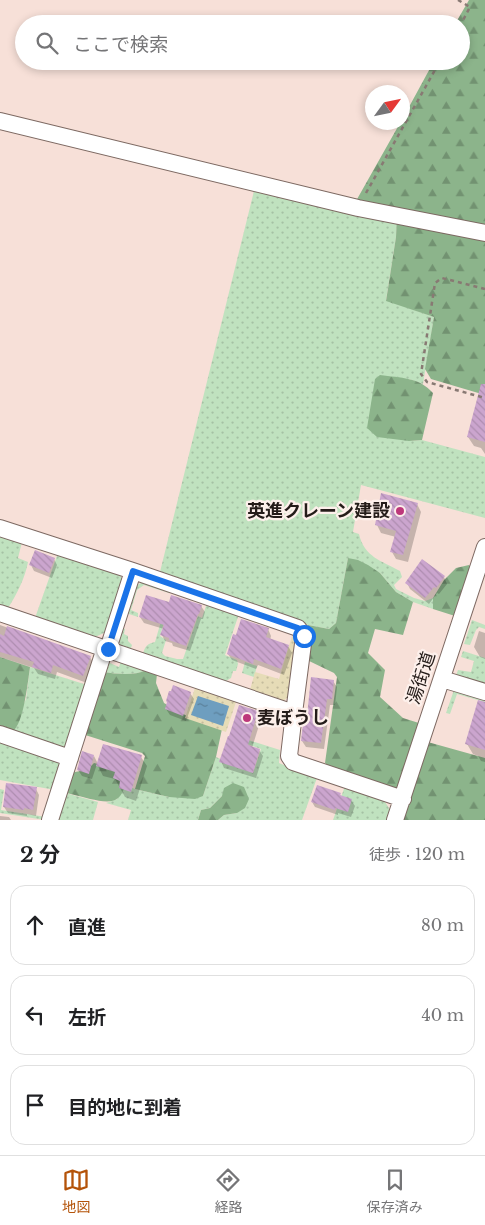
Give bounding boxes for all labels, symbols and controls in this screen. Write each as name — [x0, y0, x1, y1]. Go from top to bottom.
search box — [15, 15, 470, 70]
icon: search — [33, 29, 61, 57]
text: ここで検索 — [73, 33, 168, 56]
north arrow — [365, 85, 410, 130]
place label: 英進クレーン建設 — [247, 500, 390, 522]
marker: 英進クレーン建設 — [394, 505, 406, 517]
route start — [293, 625, 316, 648]
route end — [97, 638, 120, 661]
street label: 湯街道 — [402, 649, 440, 707]
place label: 麦ぼうし — [257, 707, 329, 729]
marker: 麦ぼうし — [241, 712, 253, 724]
text: 2 分 — [20, 842, 60, 868]
text: 徒歩 · 120 m — [369, 844, 465, 864]
icon: ahead — [21, 911, 49, 939]
text: 80 m — [421, 915, 464, 935]
text: 直進 — [68, 916, 106, 939]
icon: left — [21, 1001, 49, 1029]
text: 40 m — [421, 1005, 464, 1025]
text: 左折 — [68, 1006, 106, 1029]
icon: arrive — [21, 1091, 49, 1119]
text: 目的地に到着 — [68, 1096, 182, 1119]
tab: 地図 — [62, 1166, 90, 1216]
tab: 経路 — [214, 1166, 242, 1216]
tab: 保存済み — [367, 1166, 423, 1216]

